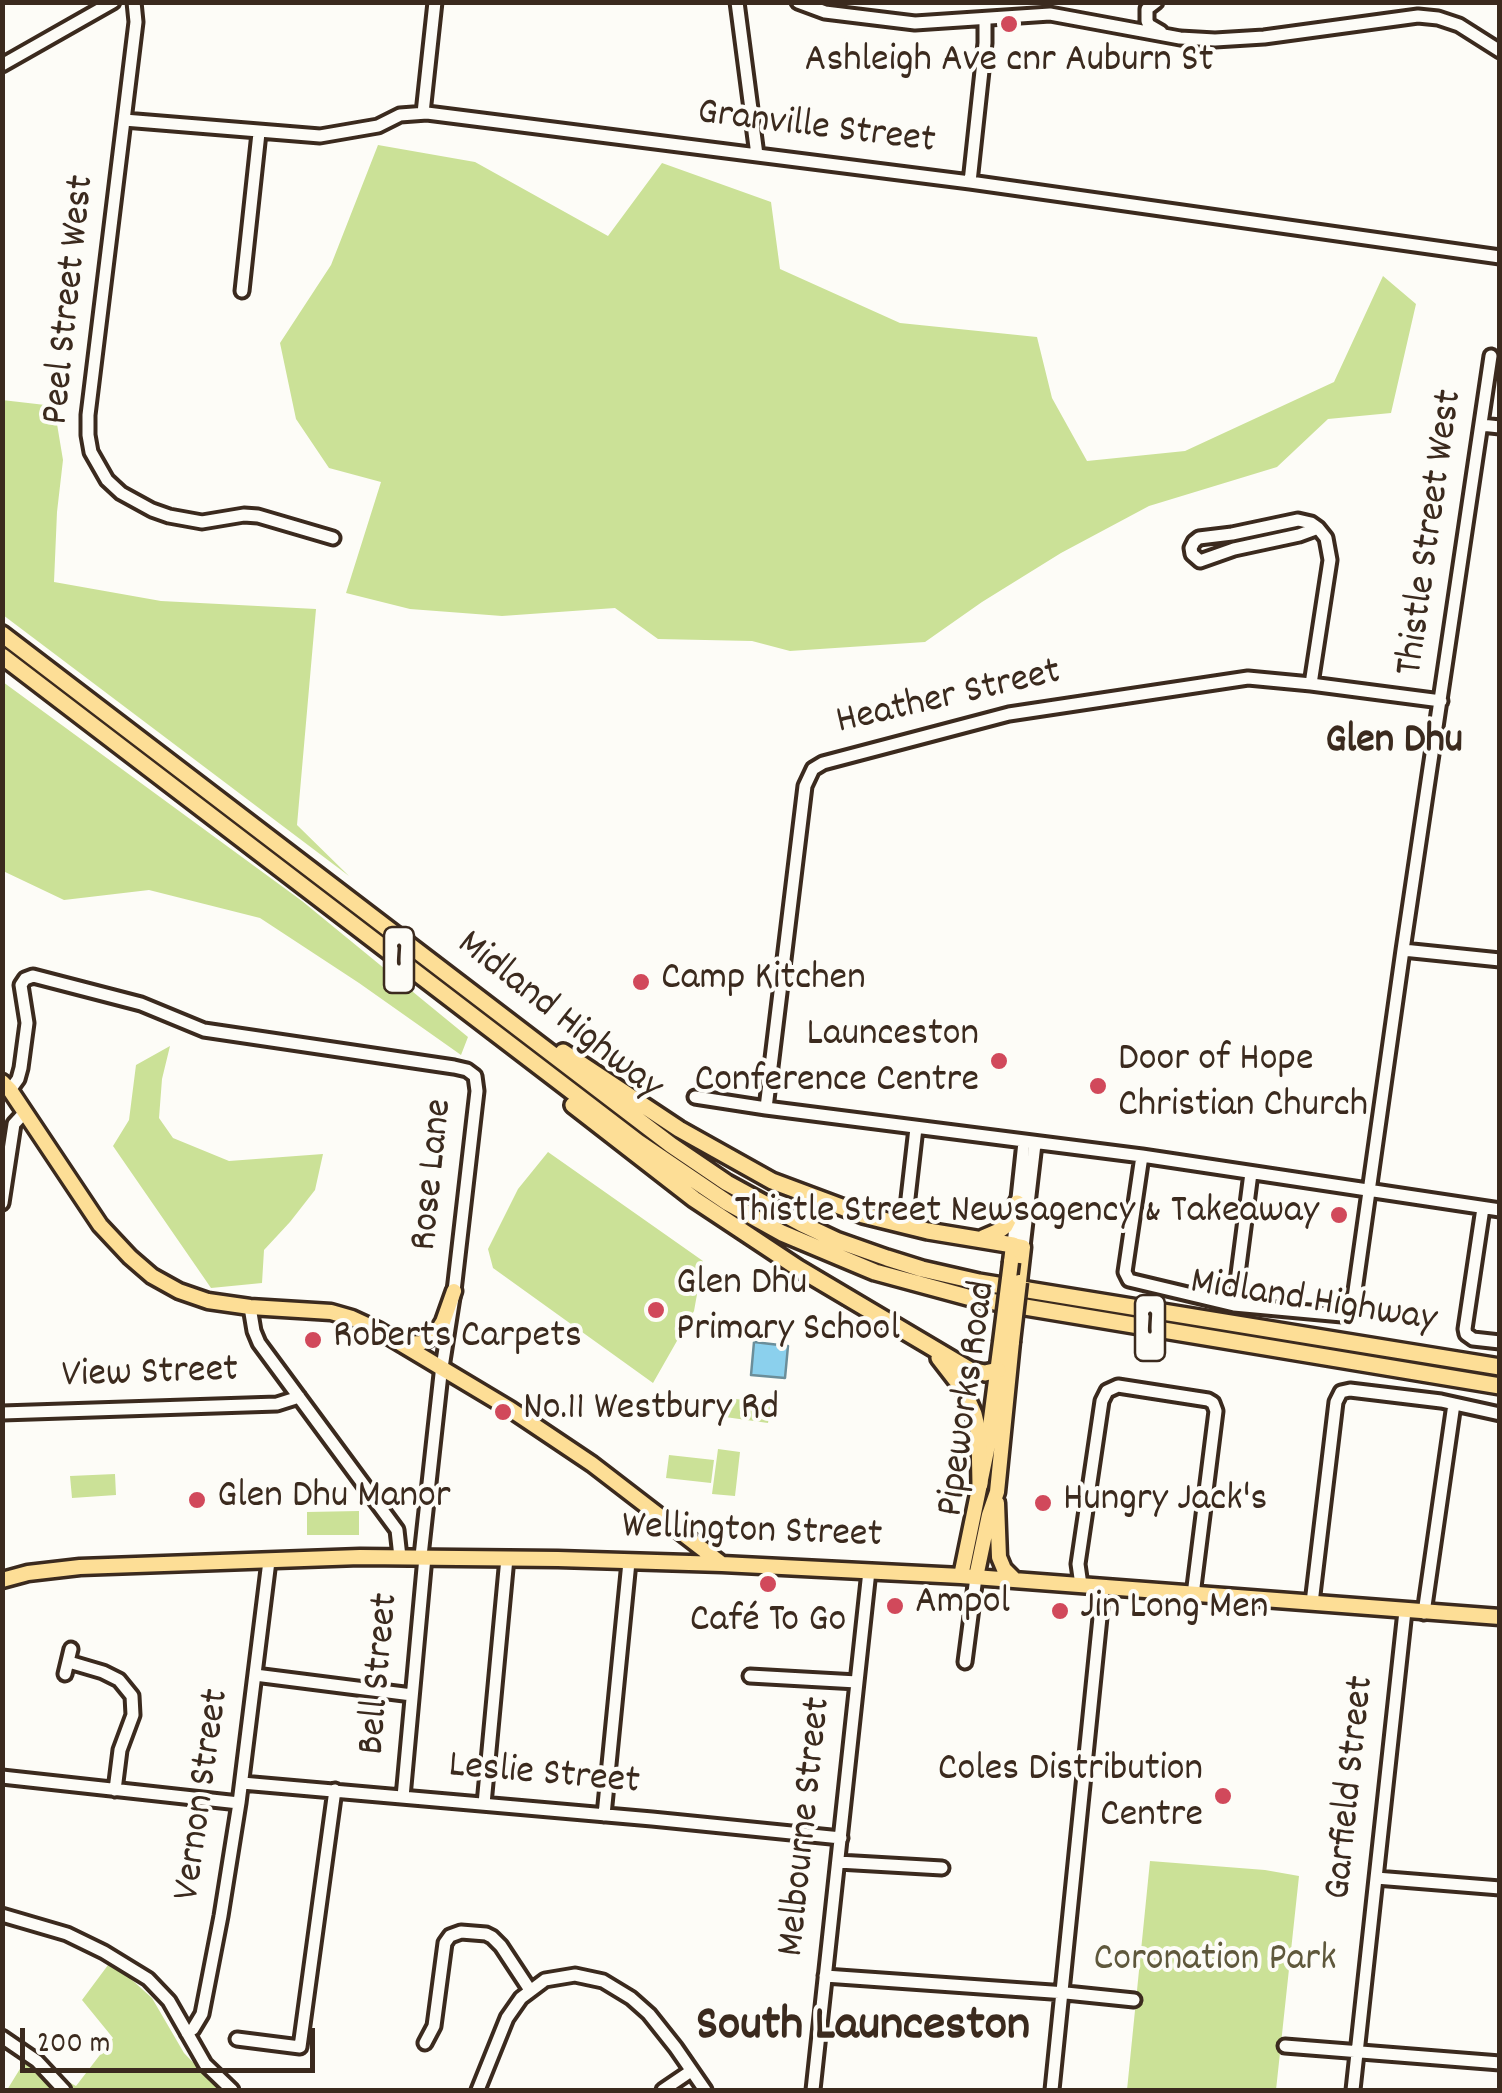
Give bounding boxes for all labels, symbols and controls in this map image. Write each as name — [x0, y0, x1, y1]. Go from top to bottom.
marker: Ashleigh Ave cnr Auburn St — [998, 13, 1020, 35]
place label: Ashleigh Ave cnr Auburn St — [805, 40, 1213, 88]
street label: Granville Street — [694, 92, 938, 168]
street label: Peel Street West — [35, 173, 109, 427]
street label: Thistle Street West — [1389, 387, 1477, 679]
street label: Heather Street — [832, 651, 1066, 749]
district label: Glen Dhu — [1325, 719, 1463, 769]
street label: Midland Highway — [445, 923, 671, 1113]
road number: 1 — [384, 927, 414, 993]
place label: Camp Kitchen — [661, 958, 866, 1006]
marker: Camp Kitchen — [630, 971, 652, 993]
place label: Launceston Conference Centre — [694, 1014, 979, 1108]
place label: Door of Hope Christian Church — [1118, 1039, 1368, 1133]
marker: Launceston Conference Centre — [988, 1050, 1010, 1072]
marker: Door of Hope Christian Church — [1087, 1075, 1109, 1097]
street label: Rose Lane — [403, 1097, 467, 1253]
place label: Thistle Street Newsagency & Takeaway — [734, 1191, 1319, 1239]
marker: Thistle Street Newsagency & Takeaway — [1328, 1204, 1350, 1226]
street label: Midland Highway — [1186, 1261, 1440, 1347]
place label: Glen Dhu Primary School — [676, 1263, 900, 1357]
street label: Pipeworks Road — [930, 1278, 1010, 1520]
road number: 1 — [1135, 1295, 1165, 1361]
marker: Glen Dhu Primary School — [645, 1299, 667, 1321]
place label: Roberts Carpets — [333, 1316, 582, 1364]
marker: Roberts Carpets — [302, 1329, 324, 1351]
street label: View Street — [61, 1349, 239, 1403]
place label: No.11 Westbury Rd — [523, 1388, 779, 1436]
marker: No.11 Westbury Rd — [492, 1401, 514, 1423]
place label: Glen Dhu Manor — [217, 1476, 451, 1524]
place label: Hungry Jack's — [1063, 1479, 1267, 1527]
marker: Glen Dhu Manor — [186, 1489, 208, 1511]
marker: Hungry Jack's — [1032, 1492, 1054, 1514]
street label: Wellington Street — [621, 1505, 883, 1563]
marker: Café To Go — [757, 1573, 779, 1595]
place label: Ampol — [915, 1582, 1010, 1630]
place label: Jin Long Men — [1080, 1587, 1268, 1635]
street label: Bell Street — [351, 1591, 413, 1757]
marker: Ampol — [884, 1595, 906, 1617]
place label: Café To Go — [690, 1600, 846, 1648]
marker: Jin Long Men — [1049, 1600, 1071, 1622]
street label: Garfield Street — [1317, 1674, 1389, 1902]
street label: Vernon Street — [166, 1686, 244, 1904]
street label: Melbourne Street — [771, 1695, 845, 1959]
street label: Leslie Street — [446, 1745, 642, 1809]
place label: Coles Distribution Centre — [938, 1749, 1203, 1843]
marker: Coles Distribution Centre — [1212, 1785, 1234, 1807]
park label: Coronation Park — [1093, 1939, 1337, 1987]
district label: South Launceston — [696, 2000, 1030, 2060]
scale bar — [25, 2008, 320, 2070]
text: 200 m — [37, 2024, 110, 2067]

